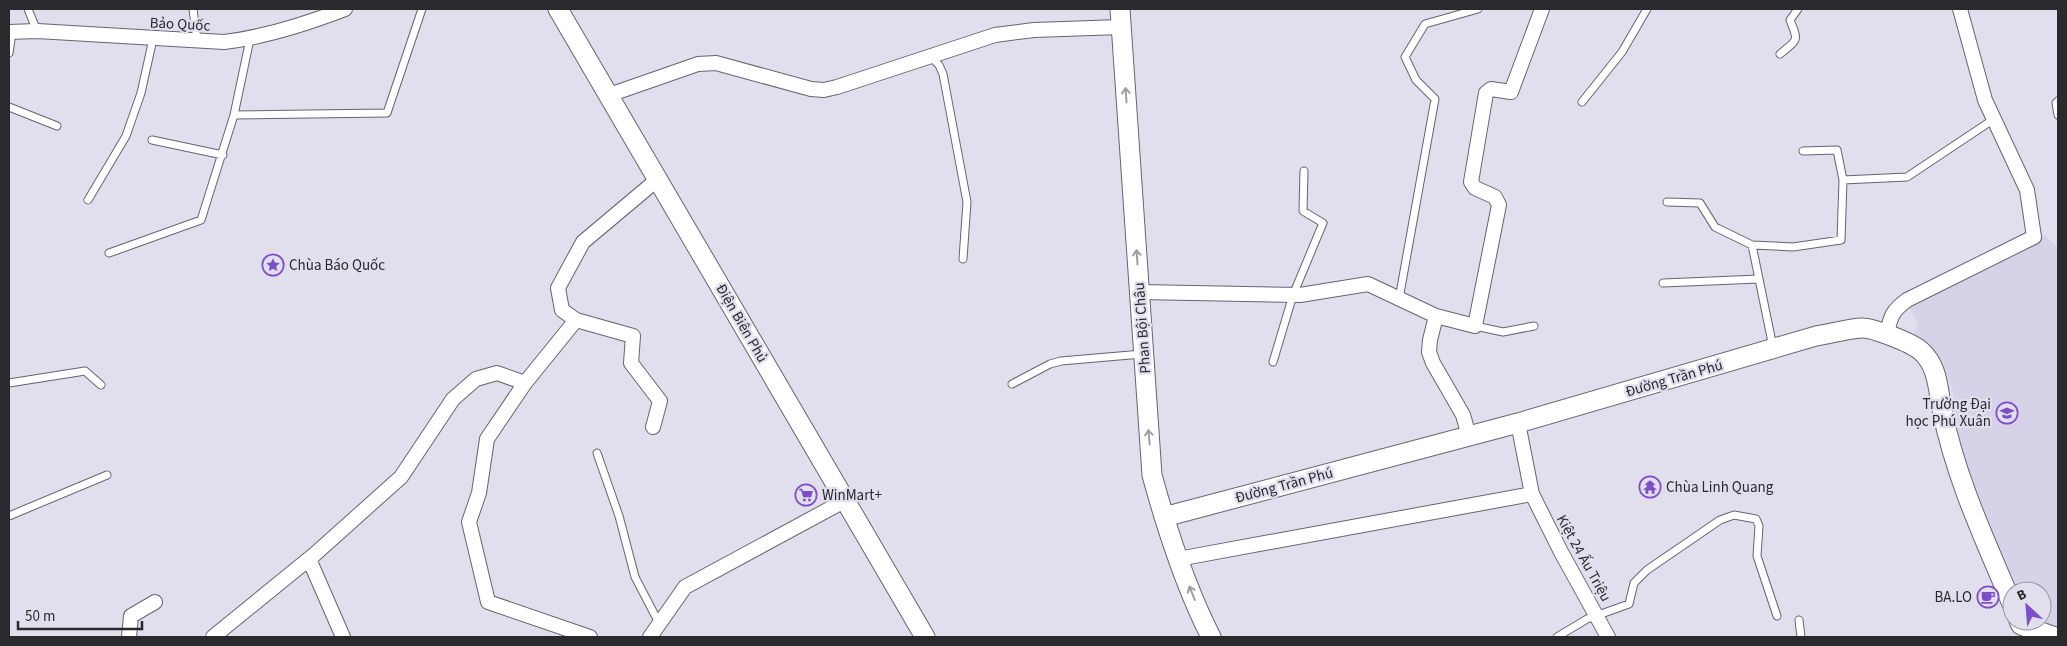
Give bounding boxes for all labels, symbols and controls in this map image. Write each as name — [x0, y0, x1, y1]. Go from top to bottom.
street label: Bảo Quốc — [149, 12, 211, 37]
one-way arrow — [1121, 87, 1131, 103]
one-way arrow — [1133, 249, 1142, 265]
place icon: Chùa Báo Quốc — [261, 253, 285, 277]
place label: Chùa Báo Quốc — [289, 255, 385, 276]
street label: Điện Biên Phủ — [711, 280, 773, 367]
street label: Phan Bội Châu — [1129, 282, 1156, 374]
street label: Đường Trần Phú — [1623, 355, 1725, 402]
place label: Trường Đại học Phú Xuân — [1906, 394, 1991, 432]
school or university icon: Trường Đại học Phú Xuân — [1995, 401, 2019, 425]
one-way arrow — [1145, 429, 1154, 445]
street label: Đường Trần Phú — [1233, 462, 1335, 509]
temple icon: Chùa Linh Quang — [1638, 475, 1662, 499]
place label: Chùa Linh Quang — [1666, 477, 1774, 498]
supermarket icon: WinMart+ — [794, 483, 818, 507]
place label: WinMart+ — [822, 485, 882, 506]
street label: Kiệt 24 Ấu Triệu — [1551, 511, 1616, 606]
north arrow — [2002, 581, 2052, 631]
text: B — [2014, 584, 2030, 606]
one-way arrow — [1186, 585, 1195, 600]
cafe icon: BA.LO — [1976, 585, 2000, 609]
place label: BA.LO — [1934, 587, 1972, 608]
scale bar — [18, 598, 141, 630]
text: 50 m — [25, 606, 55, 627]

